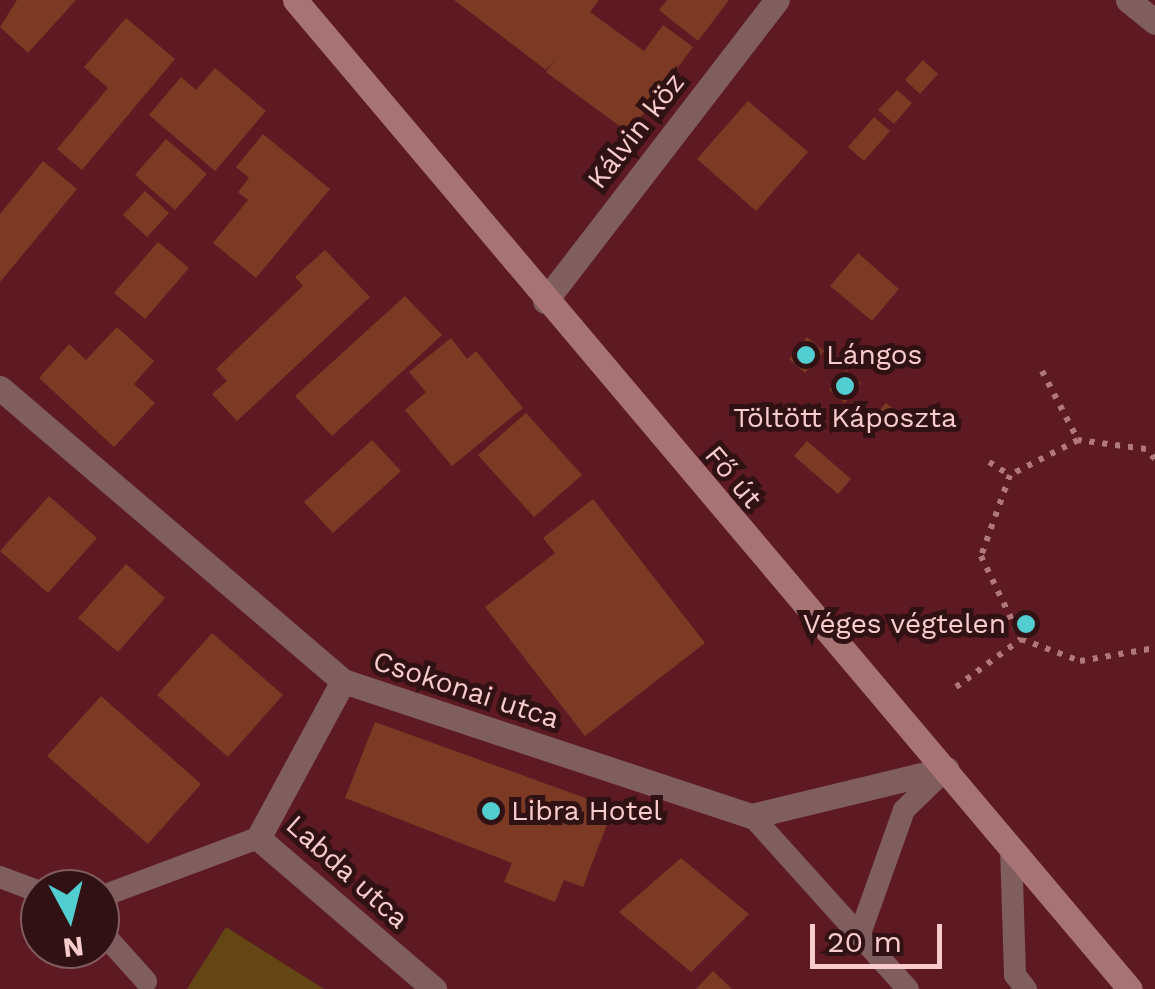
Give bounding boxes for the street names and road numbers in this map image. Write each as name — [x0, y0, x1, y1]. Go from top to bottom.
street label: Kálvin köz — [580, 66, 692, 196]
street label: Fő út — [697, 439, 769, 515]
street label: Csokonai utca — [369, 644, 563, 736]
street label: Labda utca — [279, 808, 415, 936]

